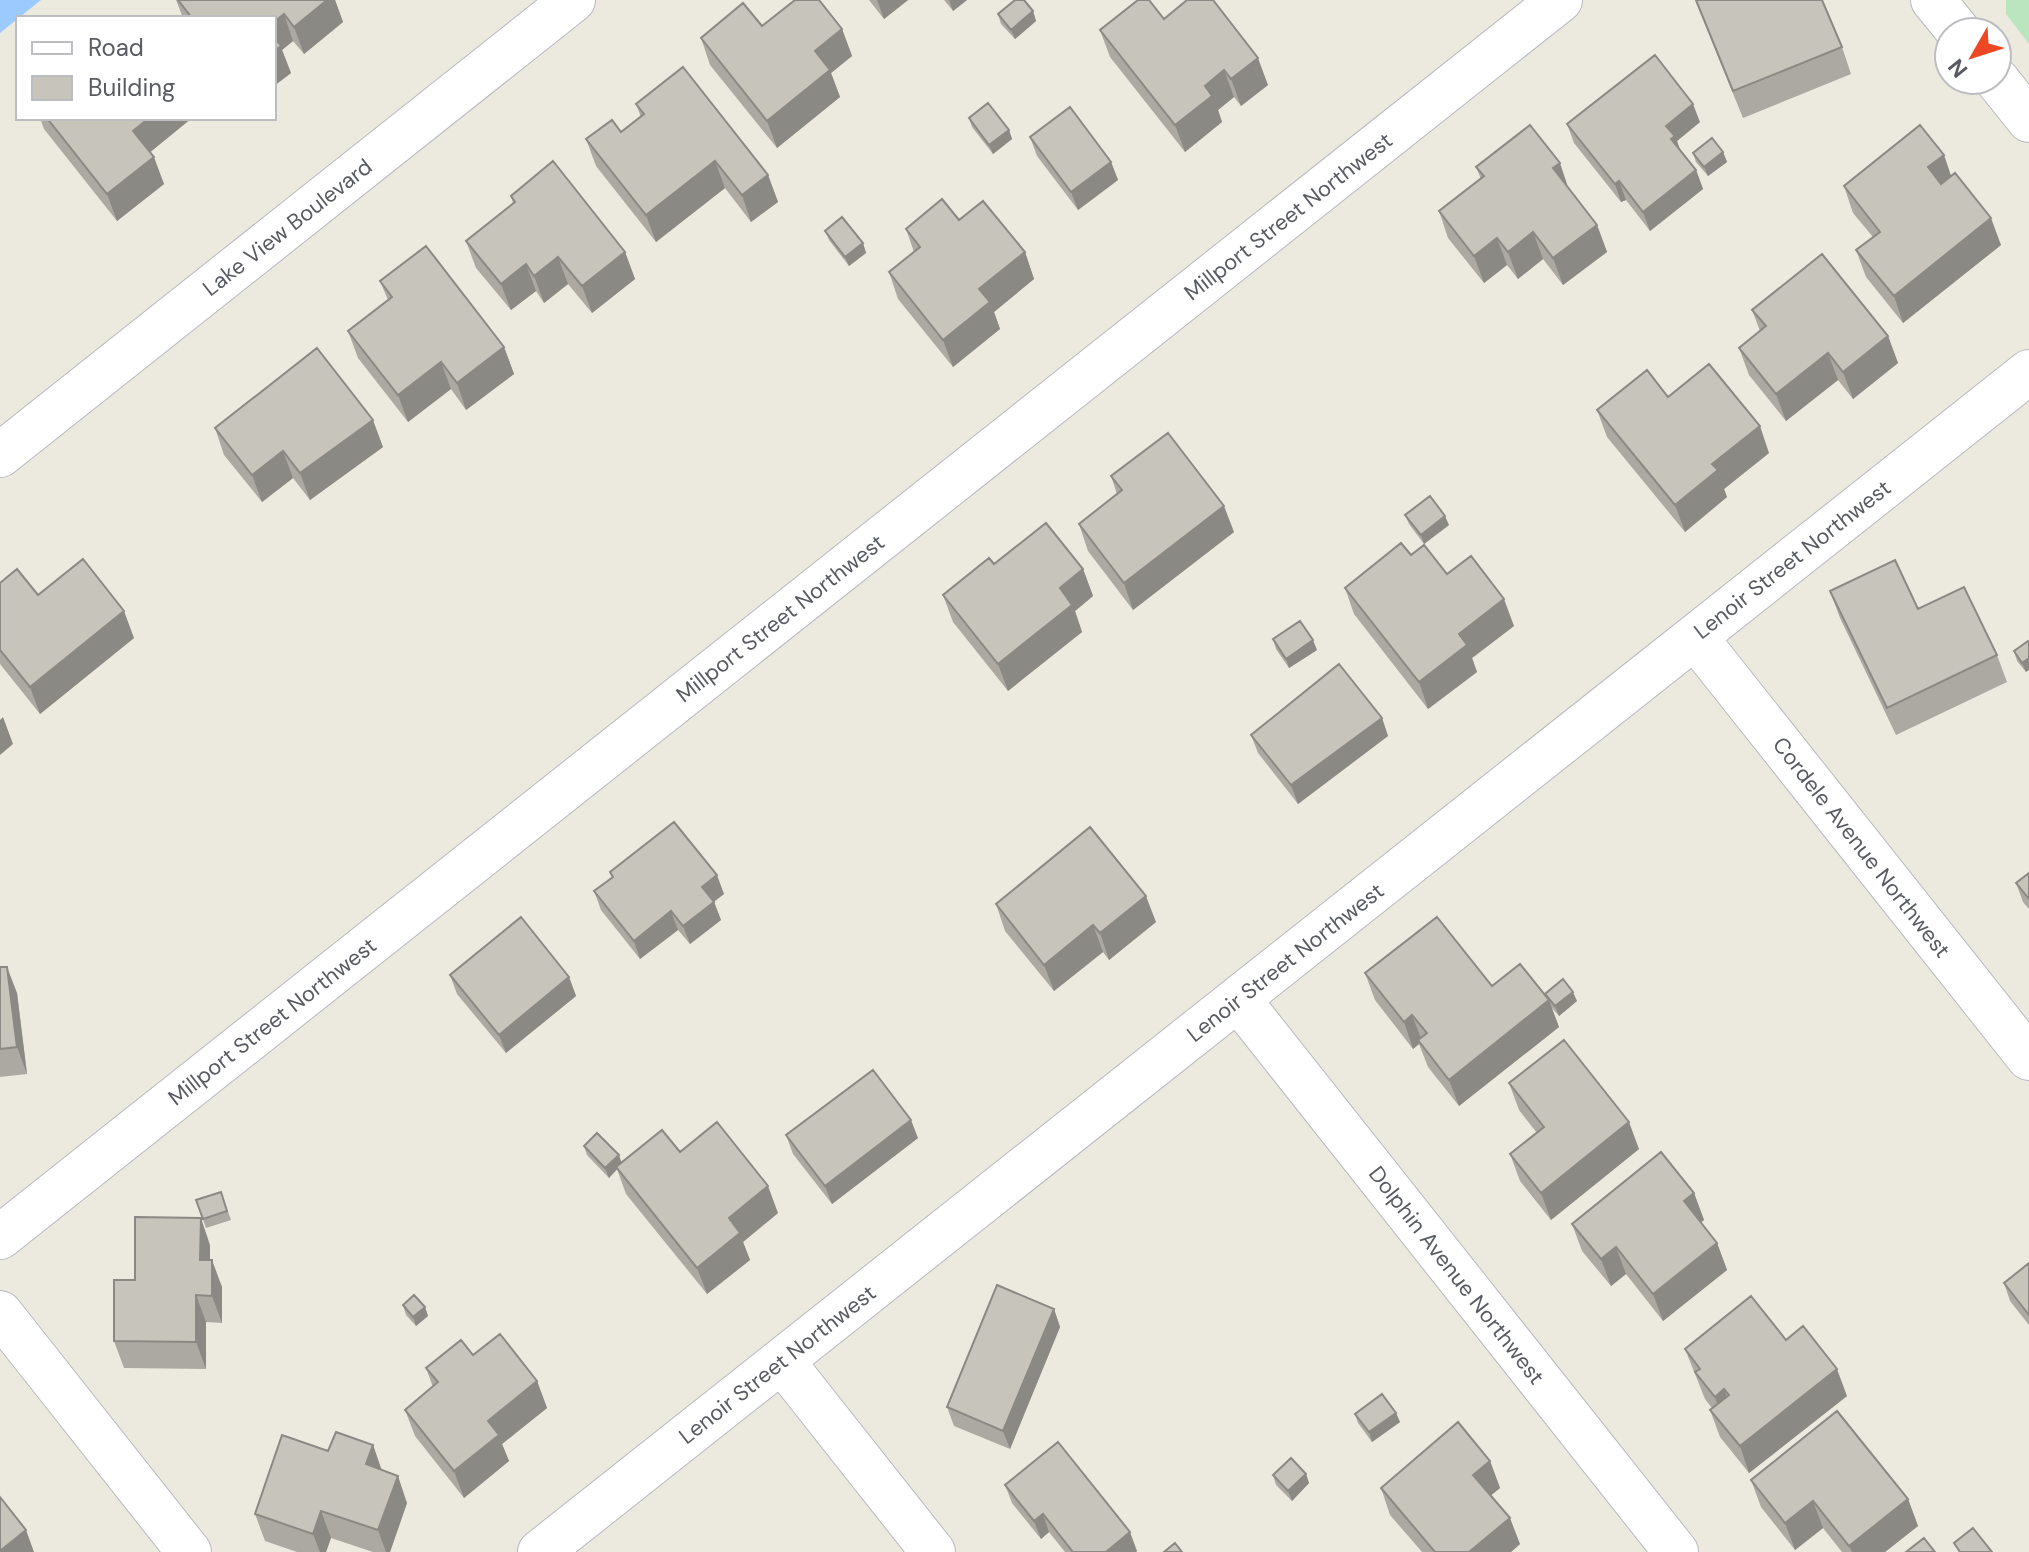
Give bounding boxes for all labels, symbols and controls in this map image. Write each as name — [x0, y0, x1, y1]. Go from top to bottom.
legend — [16, 16, 276, 120]
north arrow — [1933, 16, 2013, 96]
text: Road — [88, 32, 144, 63]
text: N — [1942, 53, 1974, 84]
text: Building — [88, 72, 175, 103]
street label: Millport Street Northwest — [1178, 126, 1398, 307]
street label: Lake View Boulevard — [197, 152, 378, 303]
street label: Lenoir Street Northwest — [1688, 473, 1897, 645]
street label: Millport Street Northwest — [670, 528, 890, 709]
street label: Cordele Avenue Northwest — [1766, 731, 1957, 964]
street label: Lenoir Street Northwest — [1181, 876, 1390, 1048]
street label: Millport Street Northwest — [162, 931, 382, 1112]
street label: Dolphin Avenue Northwest — [1362, 1160, 1551, 1390]
street label: Lenoir Street Northwest — [673, 1278, 882, 1450]

